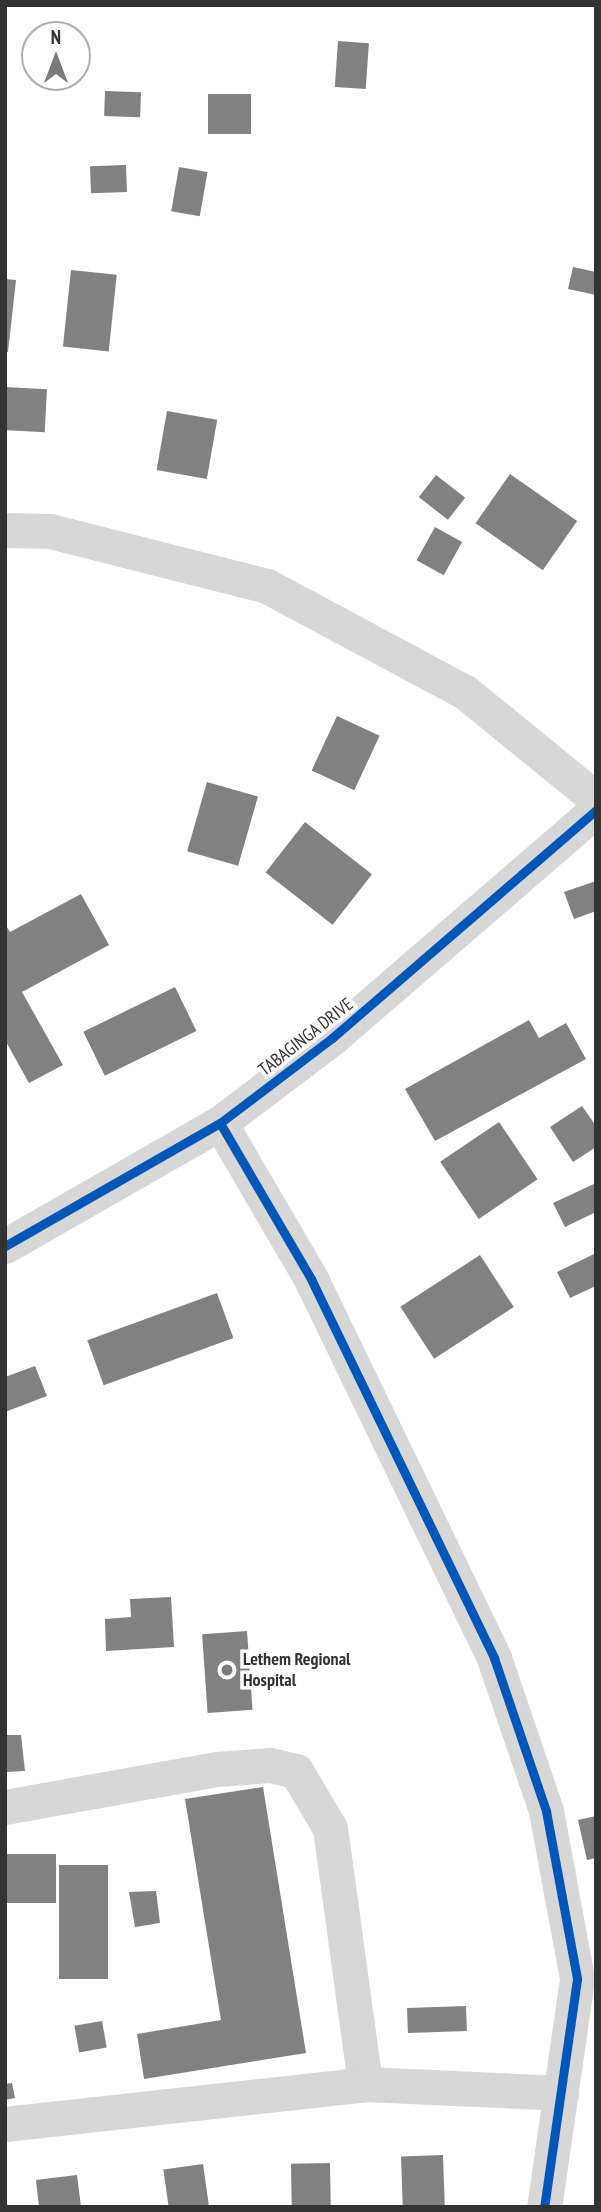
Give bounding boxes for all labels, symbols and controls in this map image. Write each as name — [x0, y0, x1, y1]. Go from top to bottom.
north arrow — [21, 21, 91, 91]
text: N — [51, 25, 61, 49]
street label: TABAGINGA DRIVE — [254, 993, 358, 1081]
place label: Lethem Regional Hospital — [243, 1649, 350, 1692]
marker: Lethem Regional Hospital — [217, 1660, 237, 1680]

